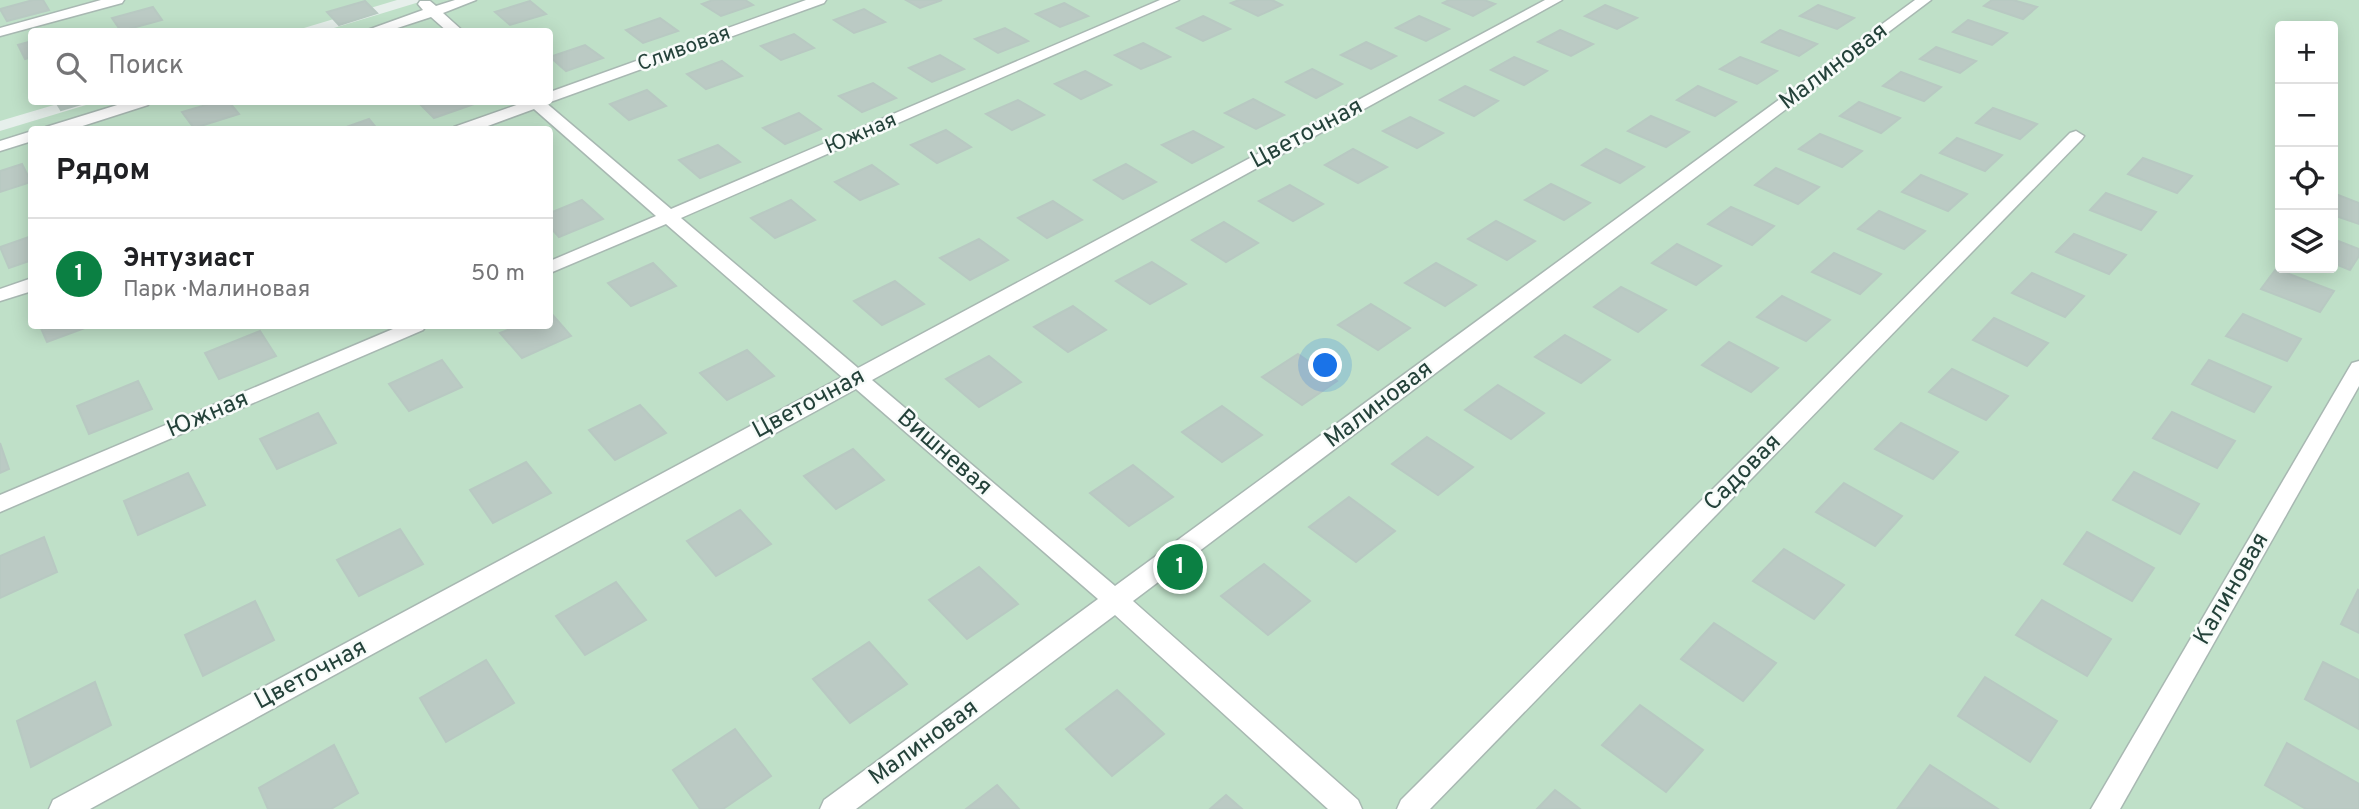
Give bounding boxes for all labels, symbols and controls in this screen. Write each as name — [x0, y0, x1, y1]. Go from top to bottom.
street label: Малиновая — [1774, 16, 1894, 118]
street label: Сливовая — [634, 20, 734, 78]
map controls — [2275, 21, 2338, 273]
button: + — [2275, 21, 2338, 84]
search box — [28, 28, 553, 105]
icon: search — [52, 48, 90, 86]
text: Поиск — [108, 50, 184, 83]
button: − — [2275, 84, 2338, 147]
street label: Цветочная — [1246, 92, 1368, 176]
street label: Южная — [821, 107, 901, 161]
button: locate — [2275, 147, 2338, 210]
text: Рядом — [56, 153, 150, 190]
button: layers — [2275, 210, 2338, 273]
text: Энтузиаст — [123, 243, 255, 276]
text: 1 — [74, 260, 84, 289]
text: 50 m — [471, 260, 525, 289]
text: Парк · Малиновая — [123, 276, 310, 305]
your location — [1308, 348, 1342, 382]
street label: Малиновая — [1319, 354, 1439, 456]
street label: Цветочная — [748, 362, 870, 446]
street label: Южная — [163, 384, 253, 446]
street label: Вишневая — [890, 403, 998, 503]
street label: Садовая — [1698, 428, 1788, 518]
street label: Калиновая — [2188, 527, 2276, 651]
pin: 1 — [1157, 541, 1203, 593]
street label: Цветочная — [250, 633, 372, 717]
street label: Малиновая — [863, 693, 985, 793]

